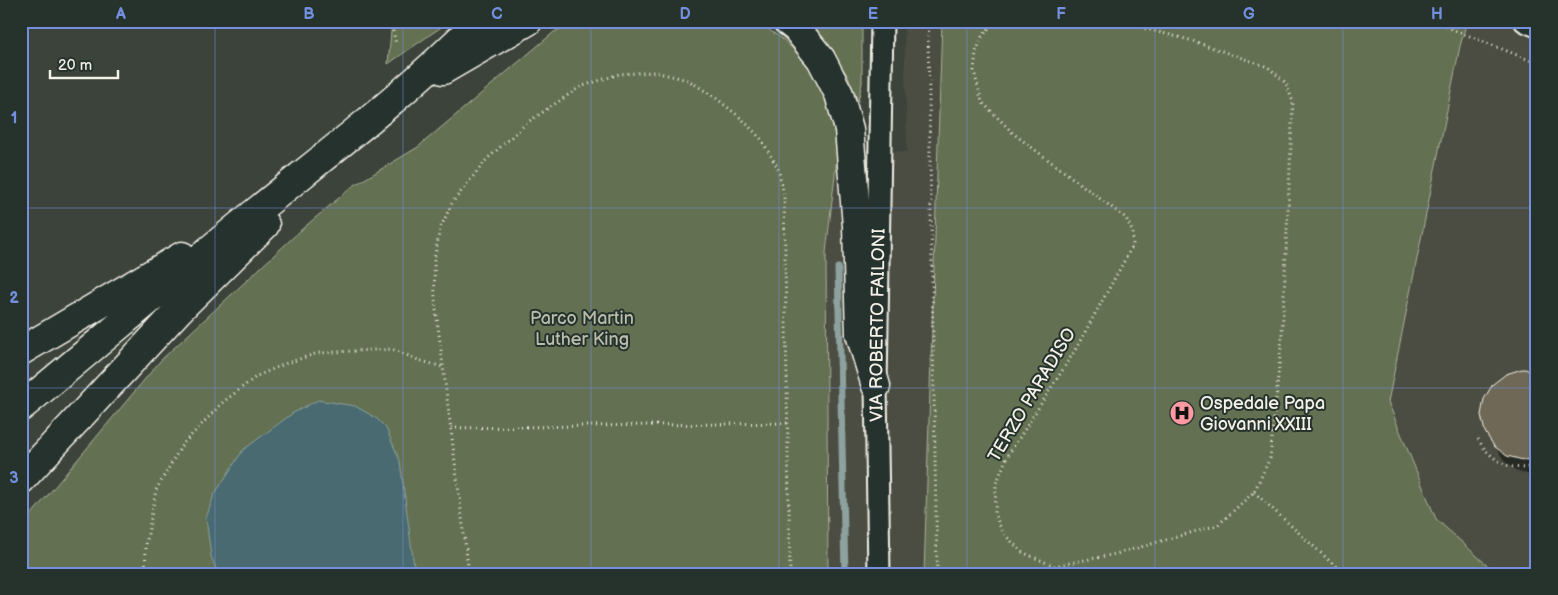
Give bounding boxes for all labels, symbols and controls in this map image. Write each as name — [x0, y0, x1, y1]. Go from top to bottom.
text: A — [115, 5, 126, 24]
text: B — [303, 5, 315, 24]
text: C — [491, 5, 503, 24]
text: D — [679, 5, 691, 24]
text: E — [868, 5, 878, 24]
text: F — [1056, 5, 1066, 24]
text: G — [1243, 5, 1255, 24]
text: H — [1431, 5, 1443, 24]
scale bar — [50, 48, 118, 80]
text: 20 m — [58, 56, 92, 75]
text: 1 — [11, 109, 17, 128]
street label: VIA ROBERTO FAILONI — [865, 228, 889, 422]
text: 2 — [9, 289, 19, 308]
park label: Parco Martin Luther King — [530, 308, 634, 350]
street label: TERZO PARADISO — [984, 324, 1080, 466]
place label: Ospedale Papa Giovanni XXIII — [1200, 393, 1325, 435]
hospital icon: Ospedale Papa Giovanni XXIII — [1169, 400, 1195, 426]
text: 3 — [9, 469, 19, 488]

